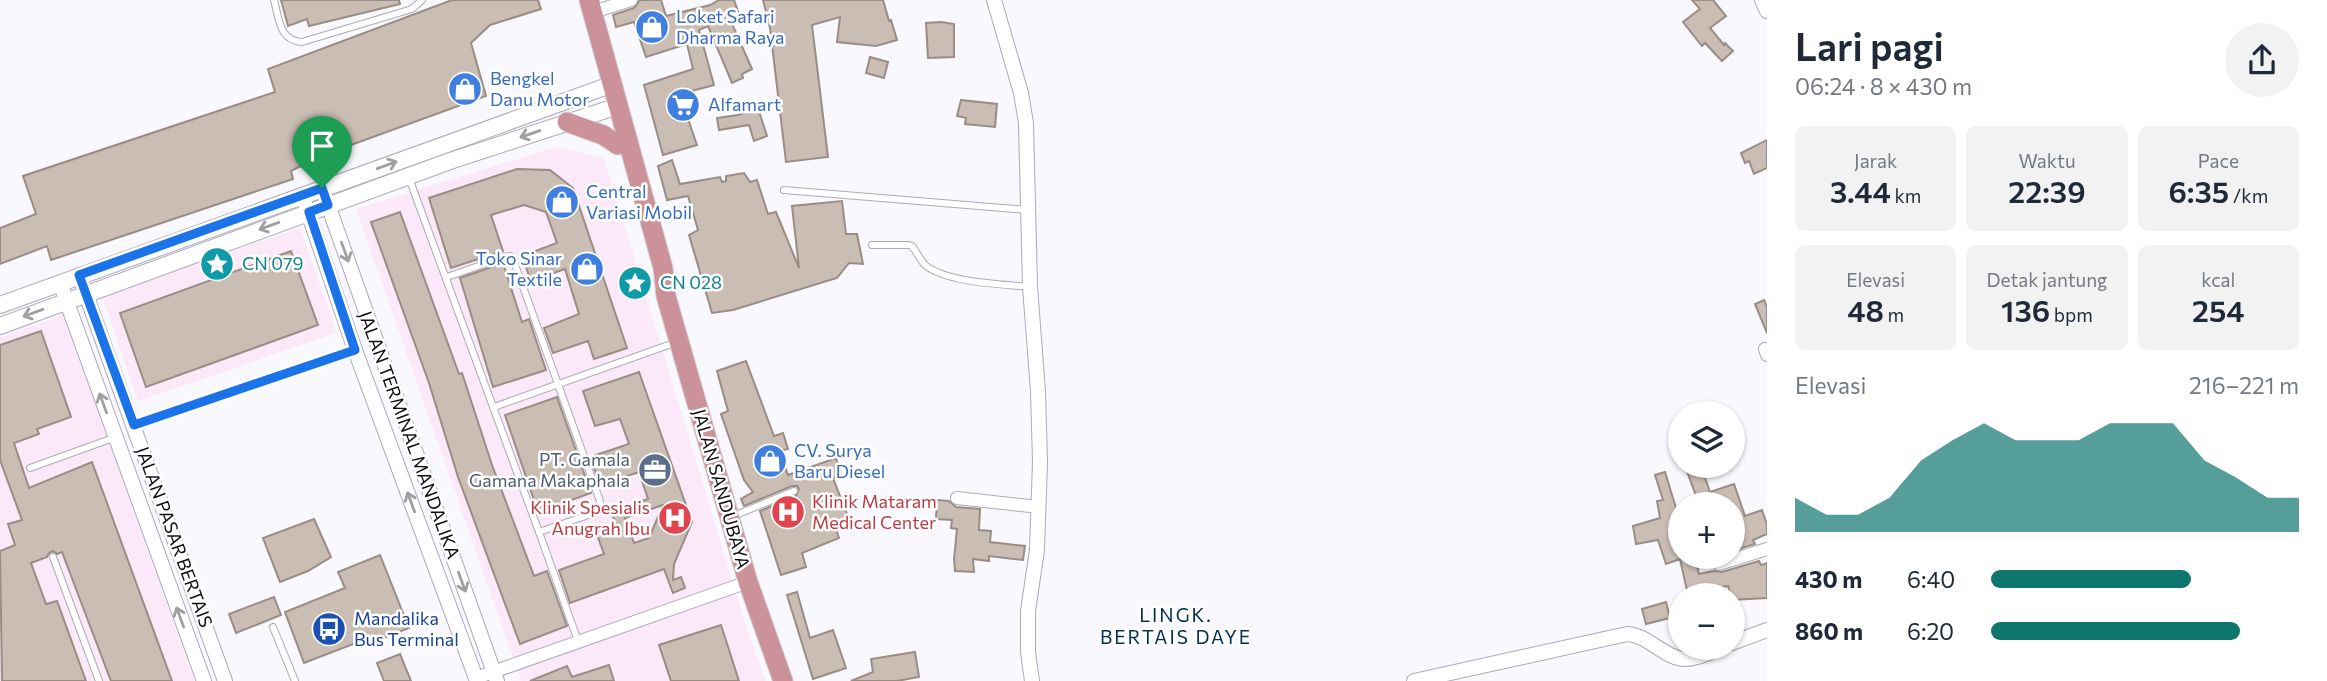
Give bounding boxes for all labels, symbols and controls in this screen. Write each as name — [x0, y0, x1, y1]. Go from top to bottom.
place label: Loket Safari Dharma Raya — [676, 5, 785, 48]
shop icon: Loket Safari Dharma Raya — [633, 8, 671, 46]
text: Lari pagi — [1795, 22, 1944, 69]
button: share — [2225, 23, 2299, 97]
place label: Bengkel Danu Motor — [490, 67, 590, 110]
shop icon: Bengkel Danu Motor — [446, 70, 484, 108]
text: 06:24 · 8 × 430 m — [1795, 72, 1972, 100]
supermarket icon: Alfamart — [664, 86, 702, 124]
place label: Alfamart — [708, 93, 781, 115]
pin — [292, 116, 352, 188]
icon: arrive — [303, 127, 341, 165]
one-way arrow — [519, 128, 541, 141]
text: Jarak — [1854, 149, 1897, 172]
text: Waktu — [2018, 149, 2076, 172]
text: Pace — [2198, 149, 2239, 172]
one-way arrow — [375, 158, 397, 170]
text: 3.44 — [1830, 172, 1891, 209]
text: 22:39 — [2008, 172, 2086, 209]
text: 6:35 — [2168, 172, 2229, 209]
place label: Central Variasi Mobil — [586, 180, 692, 223]
shop icon: Central Variasi Mobil — [543, 183, 581, 221]
text: km — [1891, 184, 1921, 207]
text: /km — [2229, 184, 2268, 207]
one-way arrow — [259, 221, 281, 234]
one-way arrow — [339, 241, 352, 263]
place icon: CN 079 — [198, 245, 236, 283]
place label: Toko Sinar Textile — [475, 247, 562, 290]
shop icon: Toko Sinar Textile — [568, 250, 606, 288]
place label: CN 079 — [242, 252, 303, 274]
place icon: CN 028 — [616, 264, 654, 302]
text: Elevasi — [1846, 268, 1905, 291]
text: Detak jantung — [1987, 268, 2107, 291]
text: kcal — [2201, 268, 2235, 291]
place label: CN 028 — [660, 271, 722, 293]
text: 48 — [1847, 291, 1884, 328]
text: 136 — [2001, 291, 2050, 328]
text: 254 — [2192, 291, 2245, 328]
text: m — [1884, 303, 1904, 326]
text: bpm — [2050, 303, 2093, 326]
one-way arrow — [22, 308, 44, 321]
street label: JALAN TERMINAL MANDALIKA — [355, 308, 465, 561]
text: Elevasi — [1795, 371, 1866, 399]
text: 216–221 m — [2189, 371, 2299, 399]
one-way arrow — [96, 392, 109, 414]
map controls — [1668, 401, 1745, 660]
button: layers — [1668, 401, 1745, 478]
street label: JALAN SANDUBAYA — [689, 406, 755, 571]
place label: CV. Surya Baru Diesel — [794, 439, 885, 482]
shop icon: CV. Surya Baru Diesel — [751, 442, 789, 480]
street label: JALAN PASAR BERTAIS — [132, 443, 218, 630]
place label: PT. Gamala Gamana Makaphala — [469, 448, 630, 491]
office icon: PT. Gamala Gamana Makaphala — [636, 451, 674, 489]
place label: Klinik Mataram Medical Center — [812, 490, 937, 533]
one-way arrow — [404, 492, 417, 514]
button: + — [1668, 492, 1745, 569]
hospital icon: Klinik Mataram Medical Center — [769, 493, 807, 531]
place label: Klinik Spesialis Anugrah Ibu — [530, 496, 650, 539]
hospital icon: Klinik Spesialis Anugrah Ibu — [656, 499, 694, 537]
text: 430 m — [1795, 565, 1862, 593]
text: 6:40 — [1907, 565, 1955, 593]
one-way arrow — [456, 571, 469, 593]
button: − — [1668, 583, 1745, 660]
district label: LINGK. BERTAIS DAYE — [1100, 603, 1252, 648]
one-way arrow — [173, 606, 186, 628]
place label: Mandalika Bus Terminal — [354, 607, 459, 650]
bus stop icon: Mandalika Bus Terminal — [310, 610, 348, 648]
text: 860 m — [1795, 617, 1863, 645]
text: 6:20 — [1907, 617, 1954, 645]

